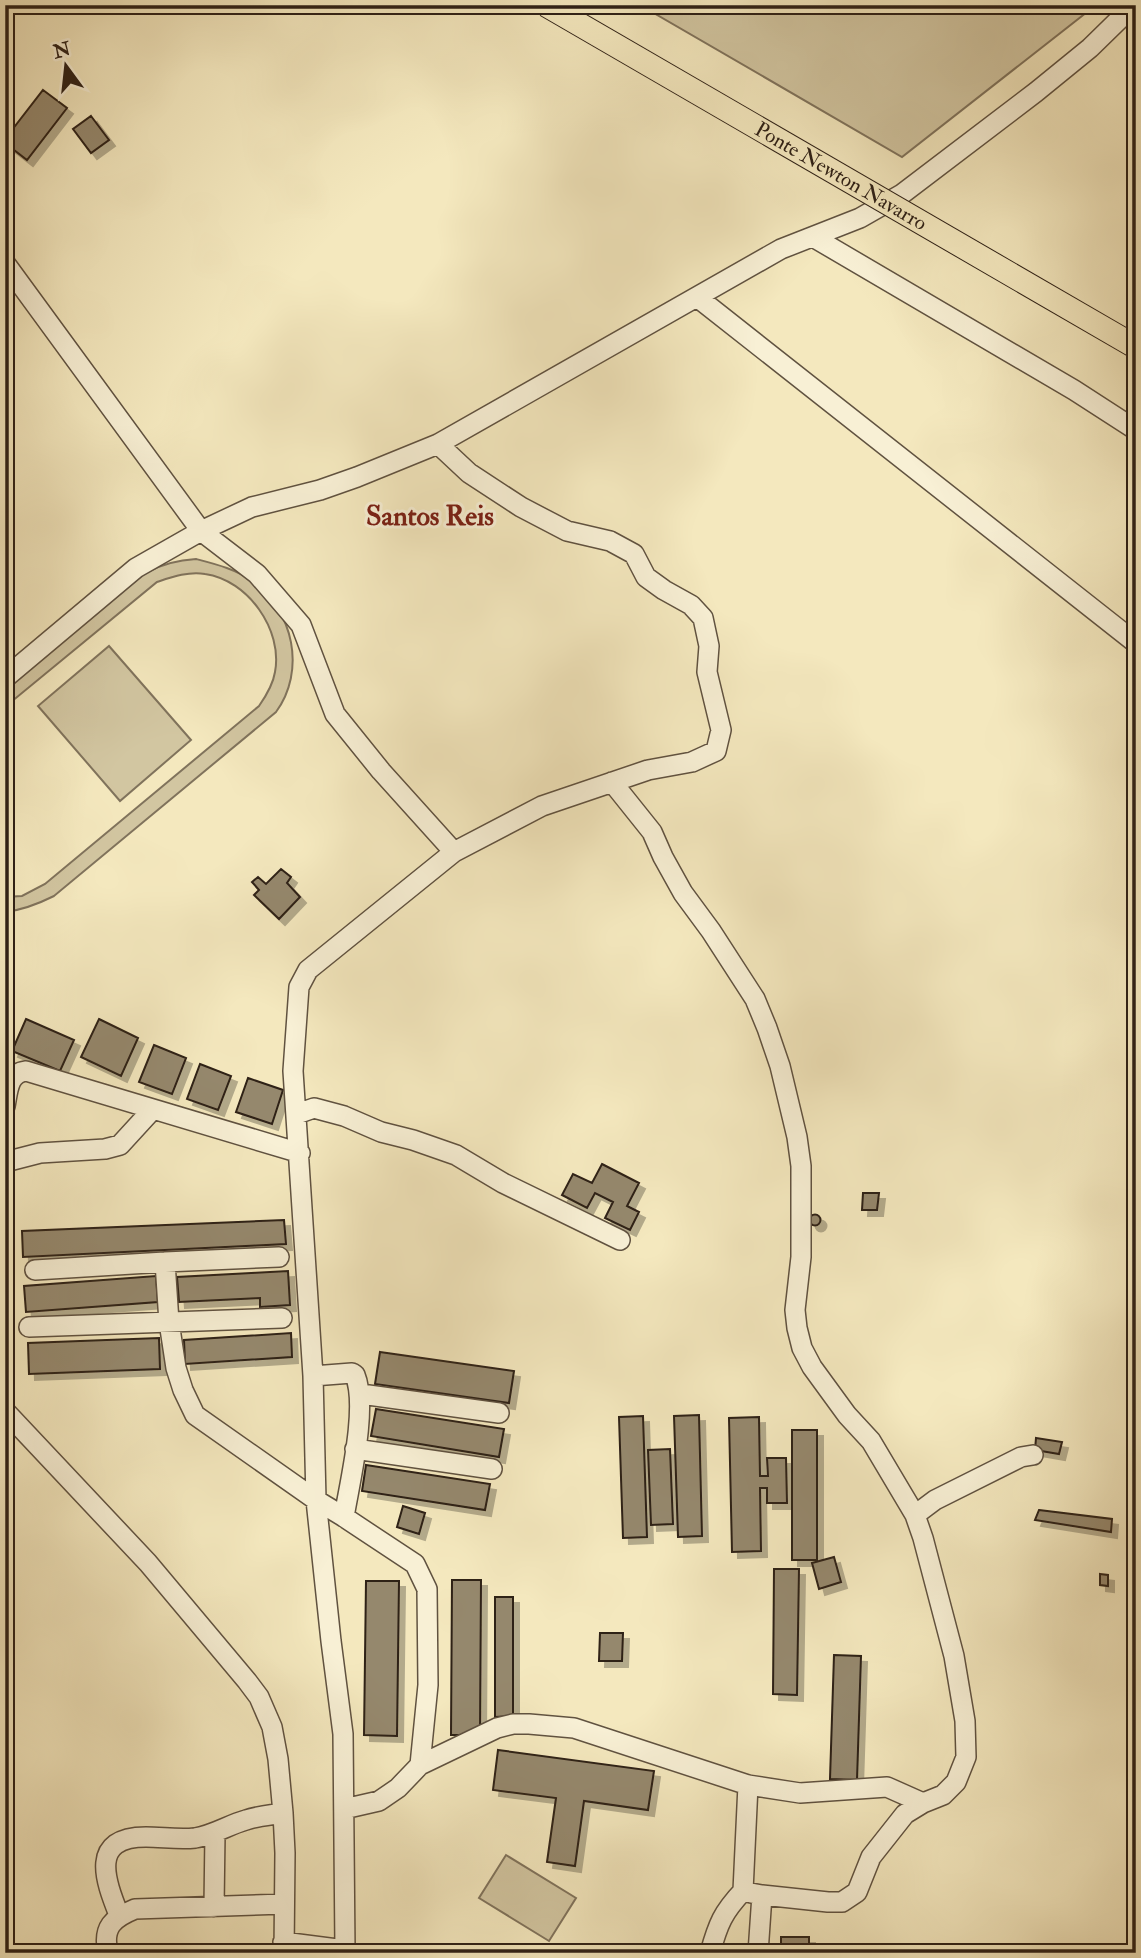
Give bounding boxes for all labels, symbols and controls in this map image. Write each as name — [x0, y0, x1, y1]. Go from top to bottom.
north arrow — [32, 32, 102, 102]
text: N — [50, 36, 74, 65]
street label: Ponte Newton Navarro — [750, 116, 932, 237]
district label: Santos Reis — [366, 499, 494, 534]

